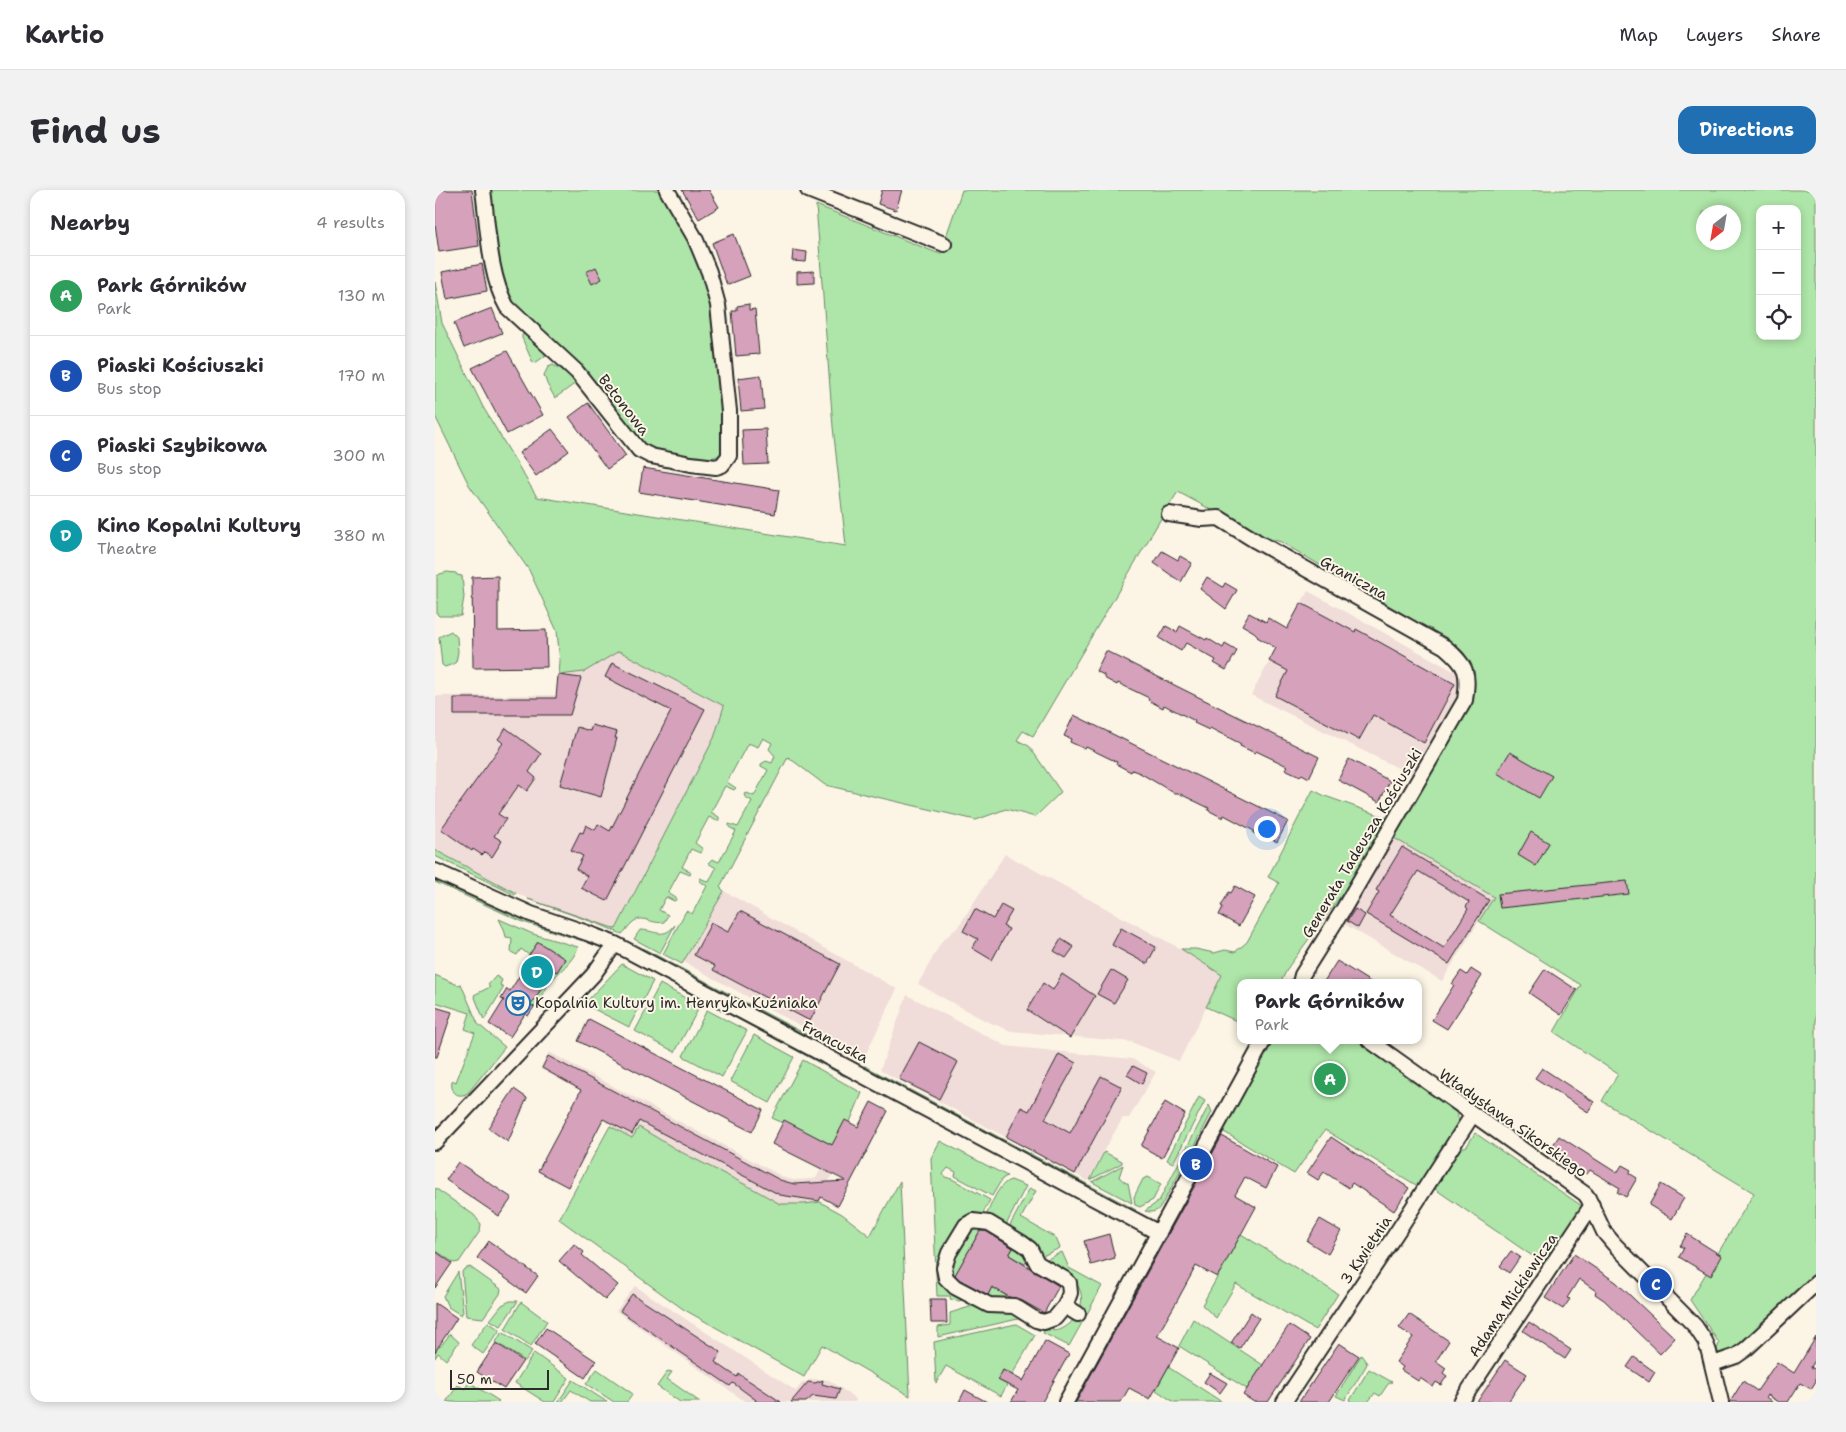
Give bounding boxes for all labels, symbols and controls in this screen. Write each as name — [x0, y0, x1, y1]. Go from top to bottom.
text: Kartio — [25, 19, 104, 51]
text: Map — [1620, 23, 1658, 47]
text: Layers — [1686, 23, 1743, 47]
text: Share — [1771, 23, 1821, 47]
button: Directions — [1678, 106, 1816, 154]
text: Find us — [30, 107, 161, 154]
north arrow — [1696, 205, 1741, 250]
map controls — [1756, 205, 1801, 340]
button: + — [1756, 205, 1801, 250]
text: Nearby — [50, 209, 130, 237]
text: 4 results — [316, 212, 385, 233]
button: − — [1756, 250, 1801, 295]
text: Park Górników — [97, 273, 246, 298]
text: A — [60, 285, 72, 306]
text: 130 m — [338, 285, 385, 306]
button: locate — [1756, 295, 1801, 340]
text: Park — [97, 298, 131, 319]
text: Piaski Kościuszki — [97, 353, 264, 378]
text: B — [61, 365, 71, 386]
text: 170 m — [338, 365, 385, 386]
street label: Betonowa — [594, 370, 655, 440]
text: Bus stop — [97, 378, 162, 399]
text: Piaski Szybikowa — [97, 433, 267, 458]
text: C — [61, 445, 71, 466]
text: 300 m — [333, 445, 385, 466]
text: Bus stop — [97, 458, 162, 479]
text: Kino Kopalni Kultury — [97, 513, 301, 538]
text: D — [60, 525, 72, 546]
text: 380 m — [333, 525, 385, 546]
text: Theatre — [97, 538, 157, 559]
street label: Graniczna — [1317, 551, 1392, 605]
street label: Generała Tadeusza Kościuszki — [1297, 744, 1427, 942]
your location — [1254, 816, 1280, 842]
pin: D — [521, 953, 553, 991]
popup — [1237, 979, 1422, 1044]
text: Park Górników — [1255, 989, 1404, 1014]
theatre icon: Kopalnia Kultury im. Henryka Kuźniaka — [505, 990, 531, 1016]
place label: Kopalnia Kultury im. Henryka Kuźniaka — [535, 993, 818, 1013]
text: Park — [1255, 1014, 1289, 1035]
street label: Francuska — [798, 1016, 872, 1068]
pin: A — [1314, 1060, 1346, 1098]
street label: Władysława Sikorskiego — [1435, 1064, 1591, 1182]
pin: B — [1180, 1145, 1212, 1183]
street label: 3 Kwietnia — [1336, 1211, 1397, 1288]
street label: Adama Mickiewicza — [1464, 1229, 1562, 1361]
pin: C — [1640, 1265, 1672, 1303]
scale bar — [450, 1367, 549, 1390]
text: 50 m — [457, 1370, 492, 1388]

